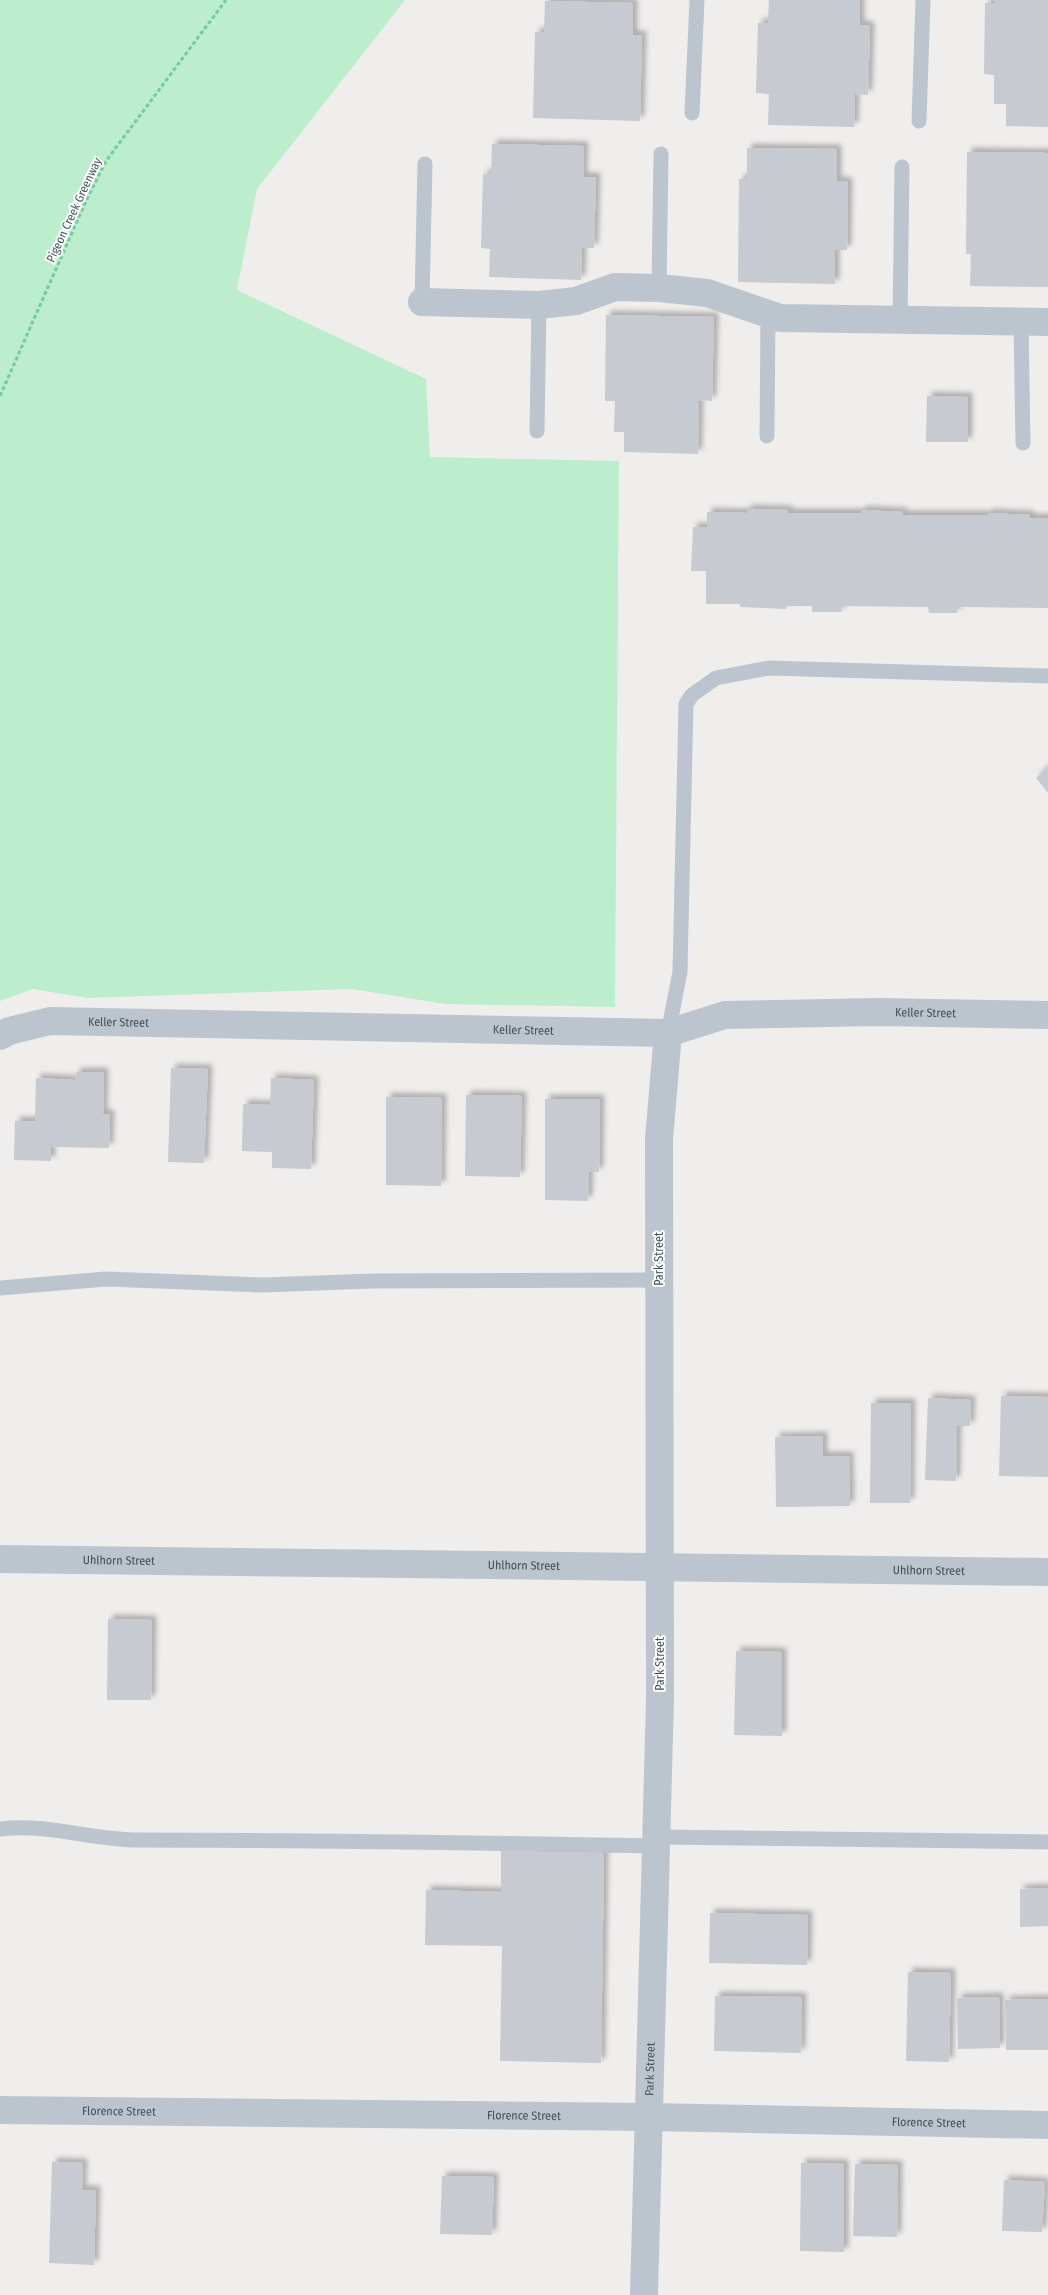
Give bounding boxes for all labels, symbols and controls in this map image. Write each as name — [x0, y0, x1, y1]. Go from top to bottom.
street label: Pigeon Creek Greenway — [44, 155, 105, 265]
street label: Keller Street — [895, 1005, 956, 1020]
street label: Keller Street — [88, 1015, 149, 1030]
street label: Keller Street — [493, 1023, 554, 1038]
street label: Park Street — [652, 1232, 666, 1286]
street label: Uhlhorn Street — [83, 1553, 155, 1568]
street label: Uhlhorn Street — [488, 1558, 560, 1573]
street label: Uhlhorn Street — [893, 1563, 965, 1578]
street label: Park Street — [653, 1637, 667, 1691]
street label: Park Street — [642, 2042, 658, 2096]
street label: Florence Street — [82, 2104, 156, 2119]
street label: Florence Street — [487, 2108, 561, 2123]
street label: Florence Street — [892, 2115, 966, 2130]

